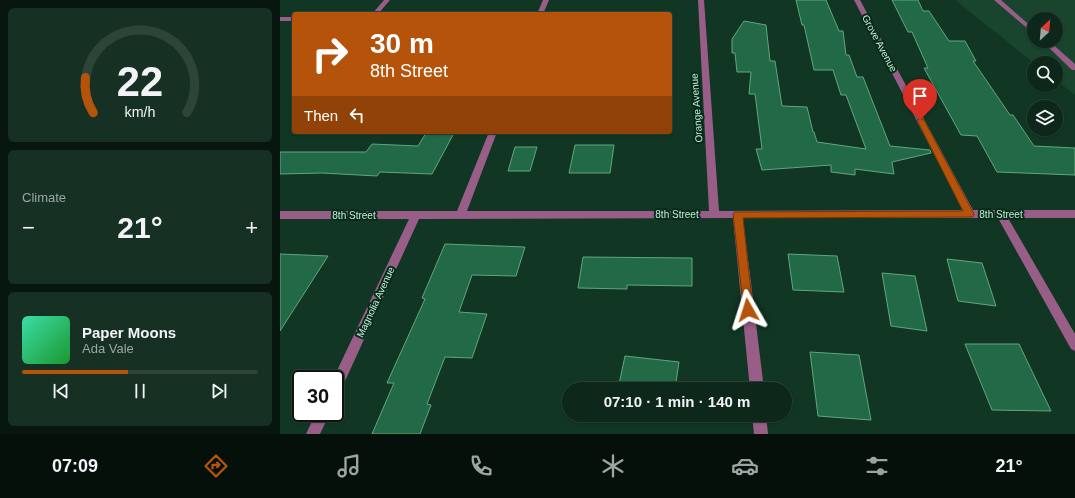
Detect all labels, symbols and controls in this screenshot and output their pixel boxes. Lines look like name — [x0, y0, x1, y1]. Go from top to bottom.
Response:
north arrow — [1027, 12, 1063, 48]
map controls — [1027, 12, 1063, 136]
street label: Grove Avenue — [860, 13, 899, 74]
icon: right — [304, 28, 356, 80]
text: 30 m — [370, 28, 434, 59]
button: search — [1027, 56, 1063, 92]
text: 22 — [117, 58, 163, 105]
text: 8th Street — [370, 61, 448, 81]
street label: Orange Avenue — [689, 73, 704, 143]
pin — [903, 79, 937, 120]
icon: arrive — [909, 85, 931, 107]
button: layers — [1027, 100, 1063, 136]
text: km/h — [125, 104, 156, 120]
icon: left — [346, 104, 368, 126]
text: Then — [304, 107, 338, 124]
text: Climate — [22, 190, 66, 205]
street label: 8th Street — [655, 209, 699, 220]
street label: 8th Street — [979, 209, 1023, 220]
street label: 8th Street — [332, 210, 376, 221]
text: 21° — [117, 211, 163, 244]
text: − — [22, 215, 35, 240]
text: + — [245, 215, 258, 240]
street label: Magnolia Avenue — [354, 265, 397, 339]
position arrow — [727, 289, 769, 331]
text: Paper Moons — [82, 324, 176, 341]
text: Ada Vale — [82, 341, 134, 356]
speed limit sign: 30 — [292, 370, 344, 422]
icon: previous — [50, 380, 72, 402]
icon: pause — [129, 380, 151, 402]
icon: next — [208, 380, 230, 402]
text: 07:10 · 1 min · 140 m — [604, 393, 750, 410]
icon: directions — [202, 452, 230, 480]
icon: music — [335, 452, 363, 480]
icon: phone — [467, 452, 495, 480]
icon: climate — [599, 452, 627, 480]
icon: car — [731, 452, 759, 480]
icon: filters — [863, 452, 891, 480]
text: 07:09 — [52, 456, 98, 476]
text: 21° — [996, 456, 1023, 476]

